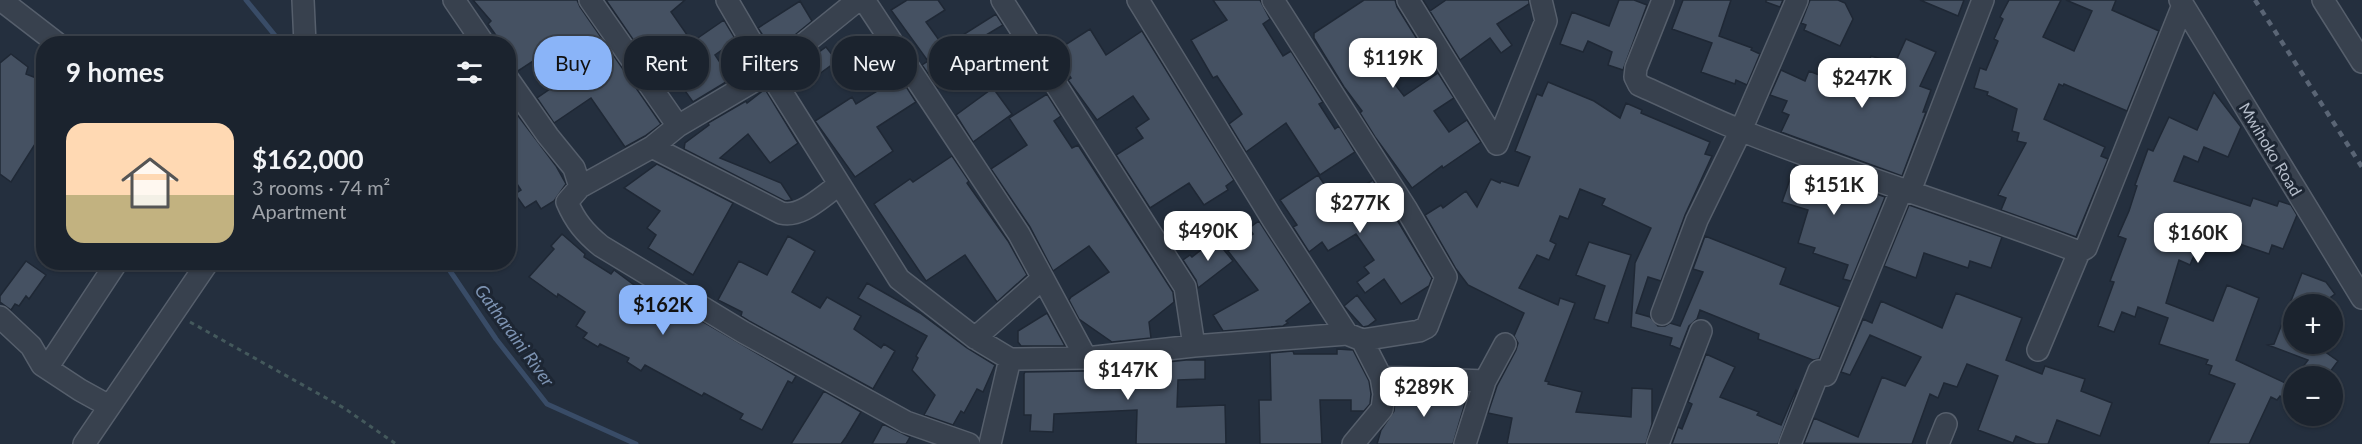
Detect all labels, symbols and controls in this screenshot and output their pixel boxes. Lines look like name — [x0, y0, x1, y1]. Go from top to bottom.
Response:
chip: Buy — [534, 36, 612, 90]
chip: Rent — [624, 36, 709, 90]
chip: Filters — [721, 36, 820, 90]
chip: New — [832, 36, 917, 90]
chip: Apartment — [929, 36, 1070, 90]
pin: $119K — [1351, 38, 1435, 89]
text: $119K — [1363, 45, 1423, 69]
text: 9 homes — [66, 56, 164, 88]
icon: filters — [453, 56, 486, 89]
pin: $247K — [1820, 58, 1904, 109]
text: $247K — [1832, 65, 1892, 89]
street label: Mwihoko Road — [2236, 99, 2306, 199]
text: $162,000 — [252, 143, 364, 175]
icon: home — [114, 147, 186, 219]
pin: $151K — [1792, 165, 1876, 216]
text: $151K — [1804, 172, 1864, 196]
text: 3 rooms · 74 m² — [252, 175, 390, 199]
pin: $277K — [1318, 183, 1402, 234]
text: $277K — [1330, 190, 1390, 214]
text: Apartment — [252, 199, 346, 223]
pin: $490K — [1166, 211, 1250, 262]
pin: $160K — [2156, 213, 2240, 264]
text: $490K — [1178, 218, 1238, 242]
text: $160K — [2168, 220, 2228, 244]
water label: Gatharaini River — [471, 280, 560, 391]
pin: $162K — [621, 285, 705, 336]
text: $162K — [633, 292, 693, 316]
map controls — [2283, 294, 2343, 426]
button: + — [2283, 294, 2343, 354]
pin: $147K — [1086, 350, 1170, 401]
text: $147K — [1098, 357, 1158, 381]
button: − — [2283, 366, 2343, 426]
pin: $289K — [1382, 367, 1466, 418]
text: $289K — [1394, 374, 1454, 398]

